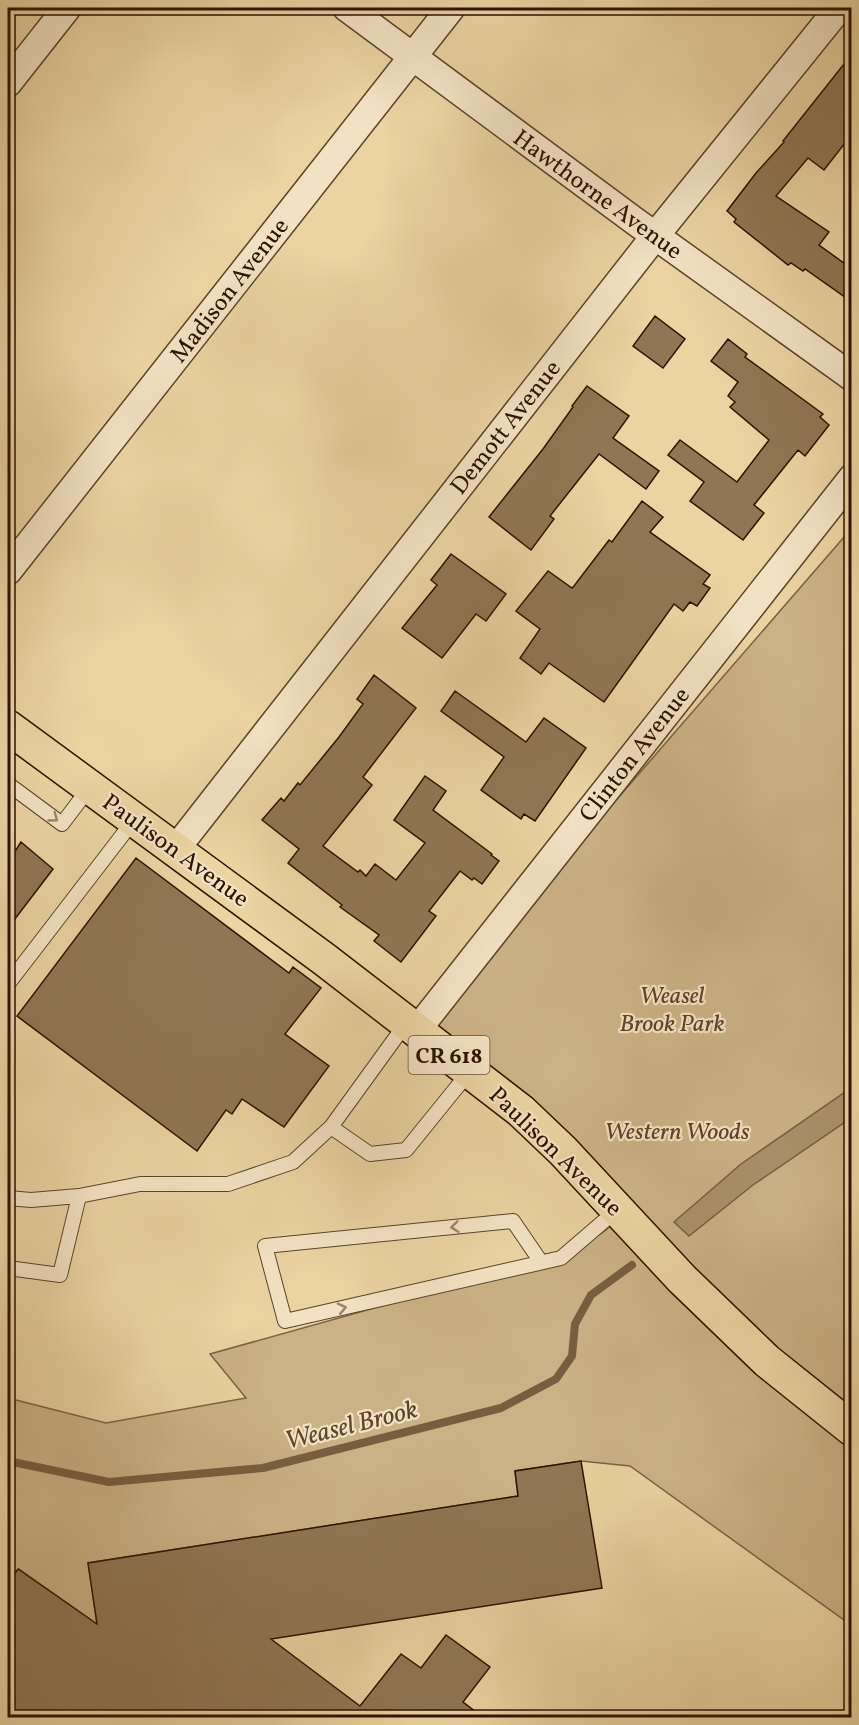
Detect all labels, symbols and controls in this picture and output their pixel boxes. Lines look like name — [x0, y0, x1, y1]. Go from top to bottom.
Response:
street label: Hawthorne Avenue — [505, 122, 689, 269]
street label: Madison Avenue — [163, 212, 298, 371]
street label: Demott Avenue — [443, 354, 570, 503]
street label: Clinton Avenue — [572, 681, 699, 830]
street label: Paulison Avenue — [94, 787, 255, 917]
one-way arrow — [47, 811, 58, 822]
park label: Weasel Brook Park — [619, 980, 725, 1042]
road number: CR 618 — [408, 1036, 490, 1074]
street label: Paulison Avenue — [480, 1080, 629, 1225]
park label: Western Woods — [604, 1116, 750, 1150]
one-way arrow — [450, 1220, 459, 1233]
one-way arrow — [337, 1302, 347, 1315]
water label: Weasel Brook — [281, 1392, 422, 1460]

